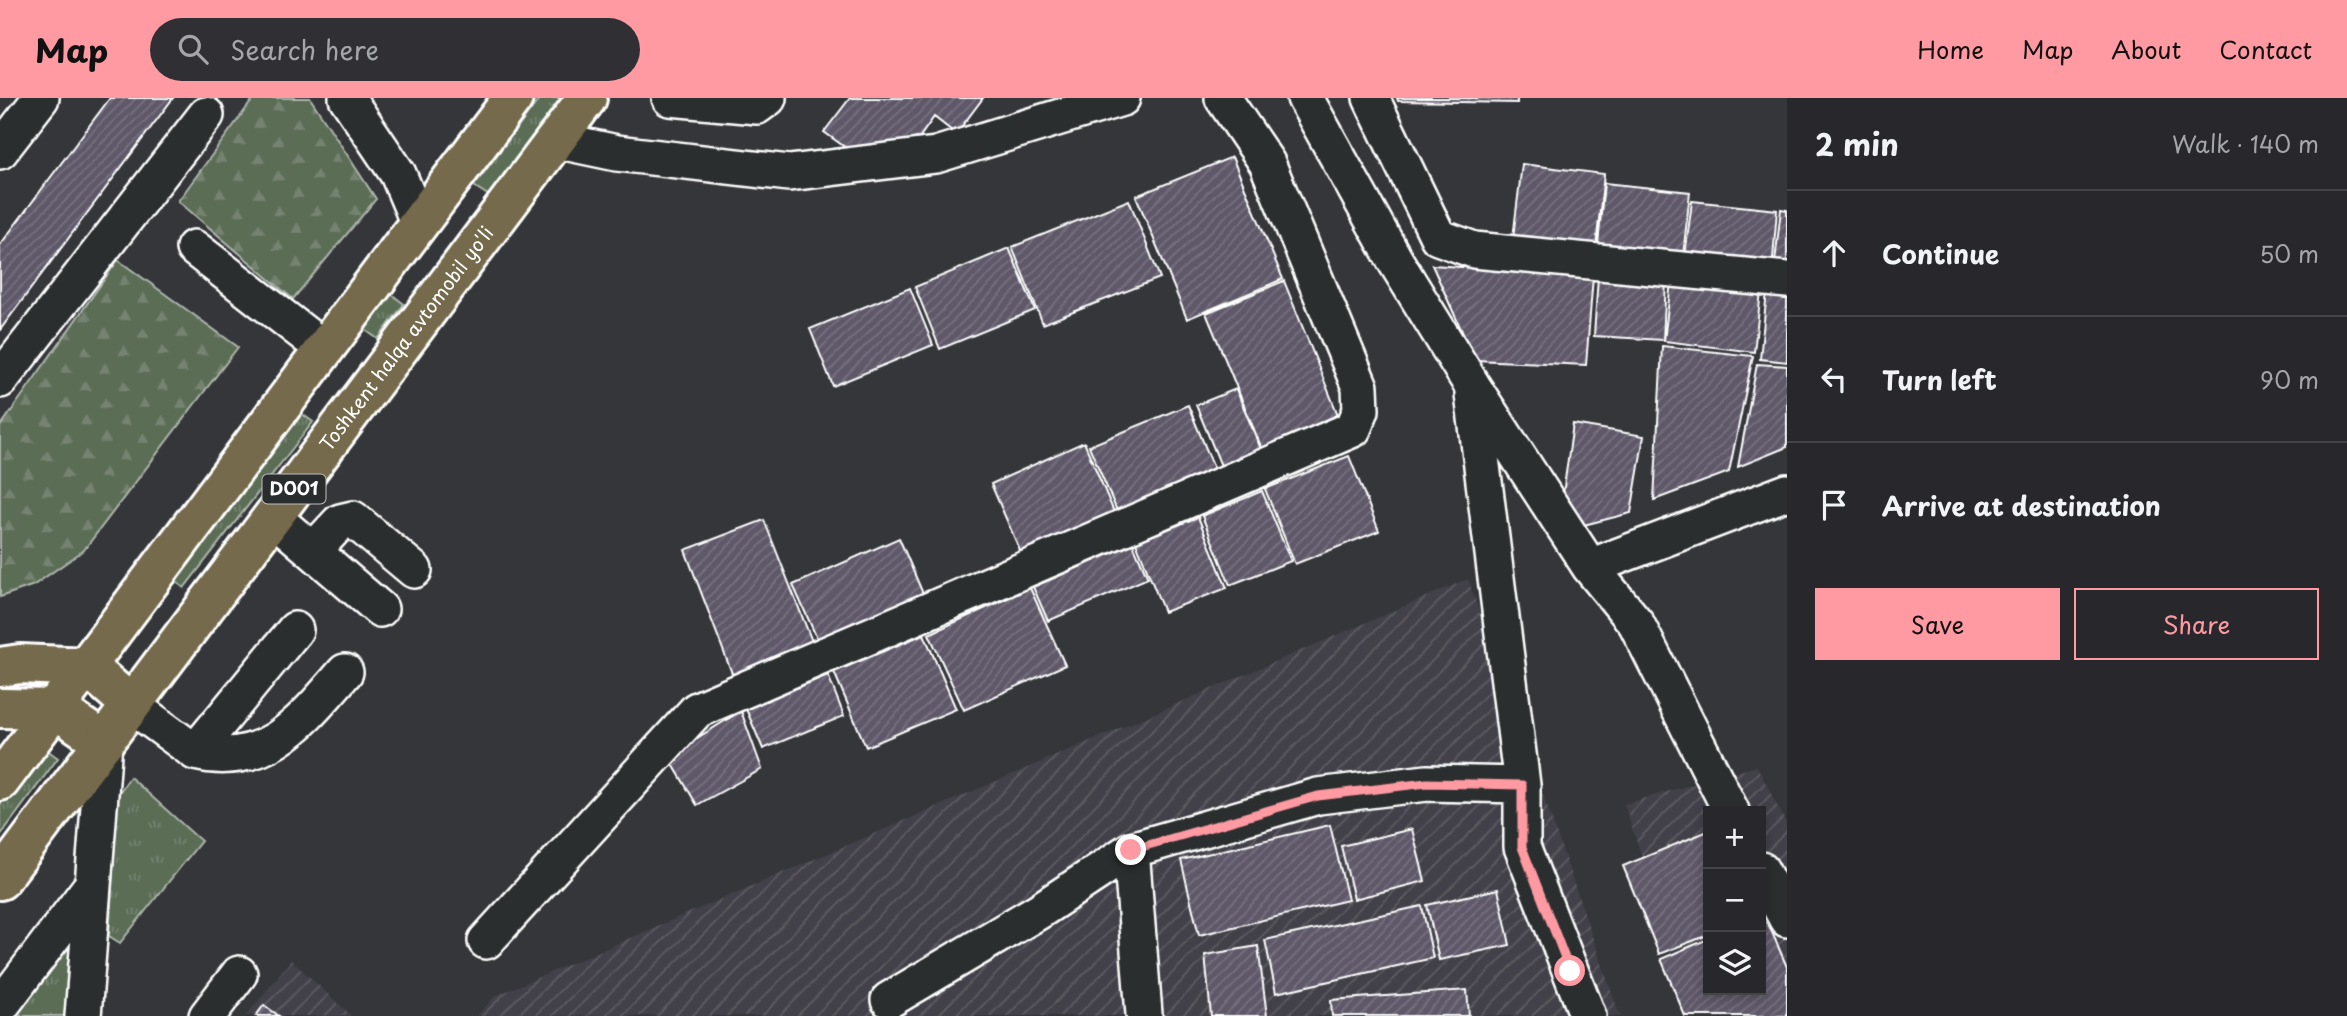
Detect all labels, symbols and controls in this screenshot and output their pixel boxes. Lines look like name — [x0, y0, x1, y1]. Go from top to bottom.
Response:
search box — [150, 18, 640, 81]
text: Map — [35, 24, 108, 74]
icon: search — [174, 30, 212, 68]
text: Search here — [230, 30, 379, 69]
text: Home — [1917, 31, 1984, 67]
text: Map — [2022, 31, 2073, 67]
text: About — [2111, 31, 2181, 67]
text: Contact — [2219, 31, 2312, 67]
text: 2 min — [1815, 121, 1899, 166]
text: Walk · 140 m — [2172, 126, 2319, 161]
street label: Toshkent halqa avtomobil yo'li — [312, 220, 499, 456]
icon: ahead — [1815, 234, 1853, 272]
text: Continue — [1882, 234, 1999, 273]
text: 50 m — [2259, 236, 2319, 271]
icon: left — [1815, 360, 1853, 398]
text: Turn left — [1882, 360, 1997, 399]
text: 90 m — [2260, 362, 2319, 397]
road number: D001 — [262, 474, 326, 503]
icon: arrive — [1815, 486, 1853, 524]
text: Arrive at destination — [1882, 486, 2161, 525]
button: Save — [1815, 588, 2060, 660]
button: Share — [2074, 588, 2319, 660]
map controls — [1703, 806, 1766, 995]
button: + — [1703, 806, 1766, 869]
route end — [1115, 834, 1146, 865]
button: − — [1703, 869, 1766, 932]
button: layers — [1703, 932, 1766, 995]
route start — [1554, 955, 1585, 986]

